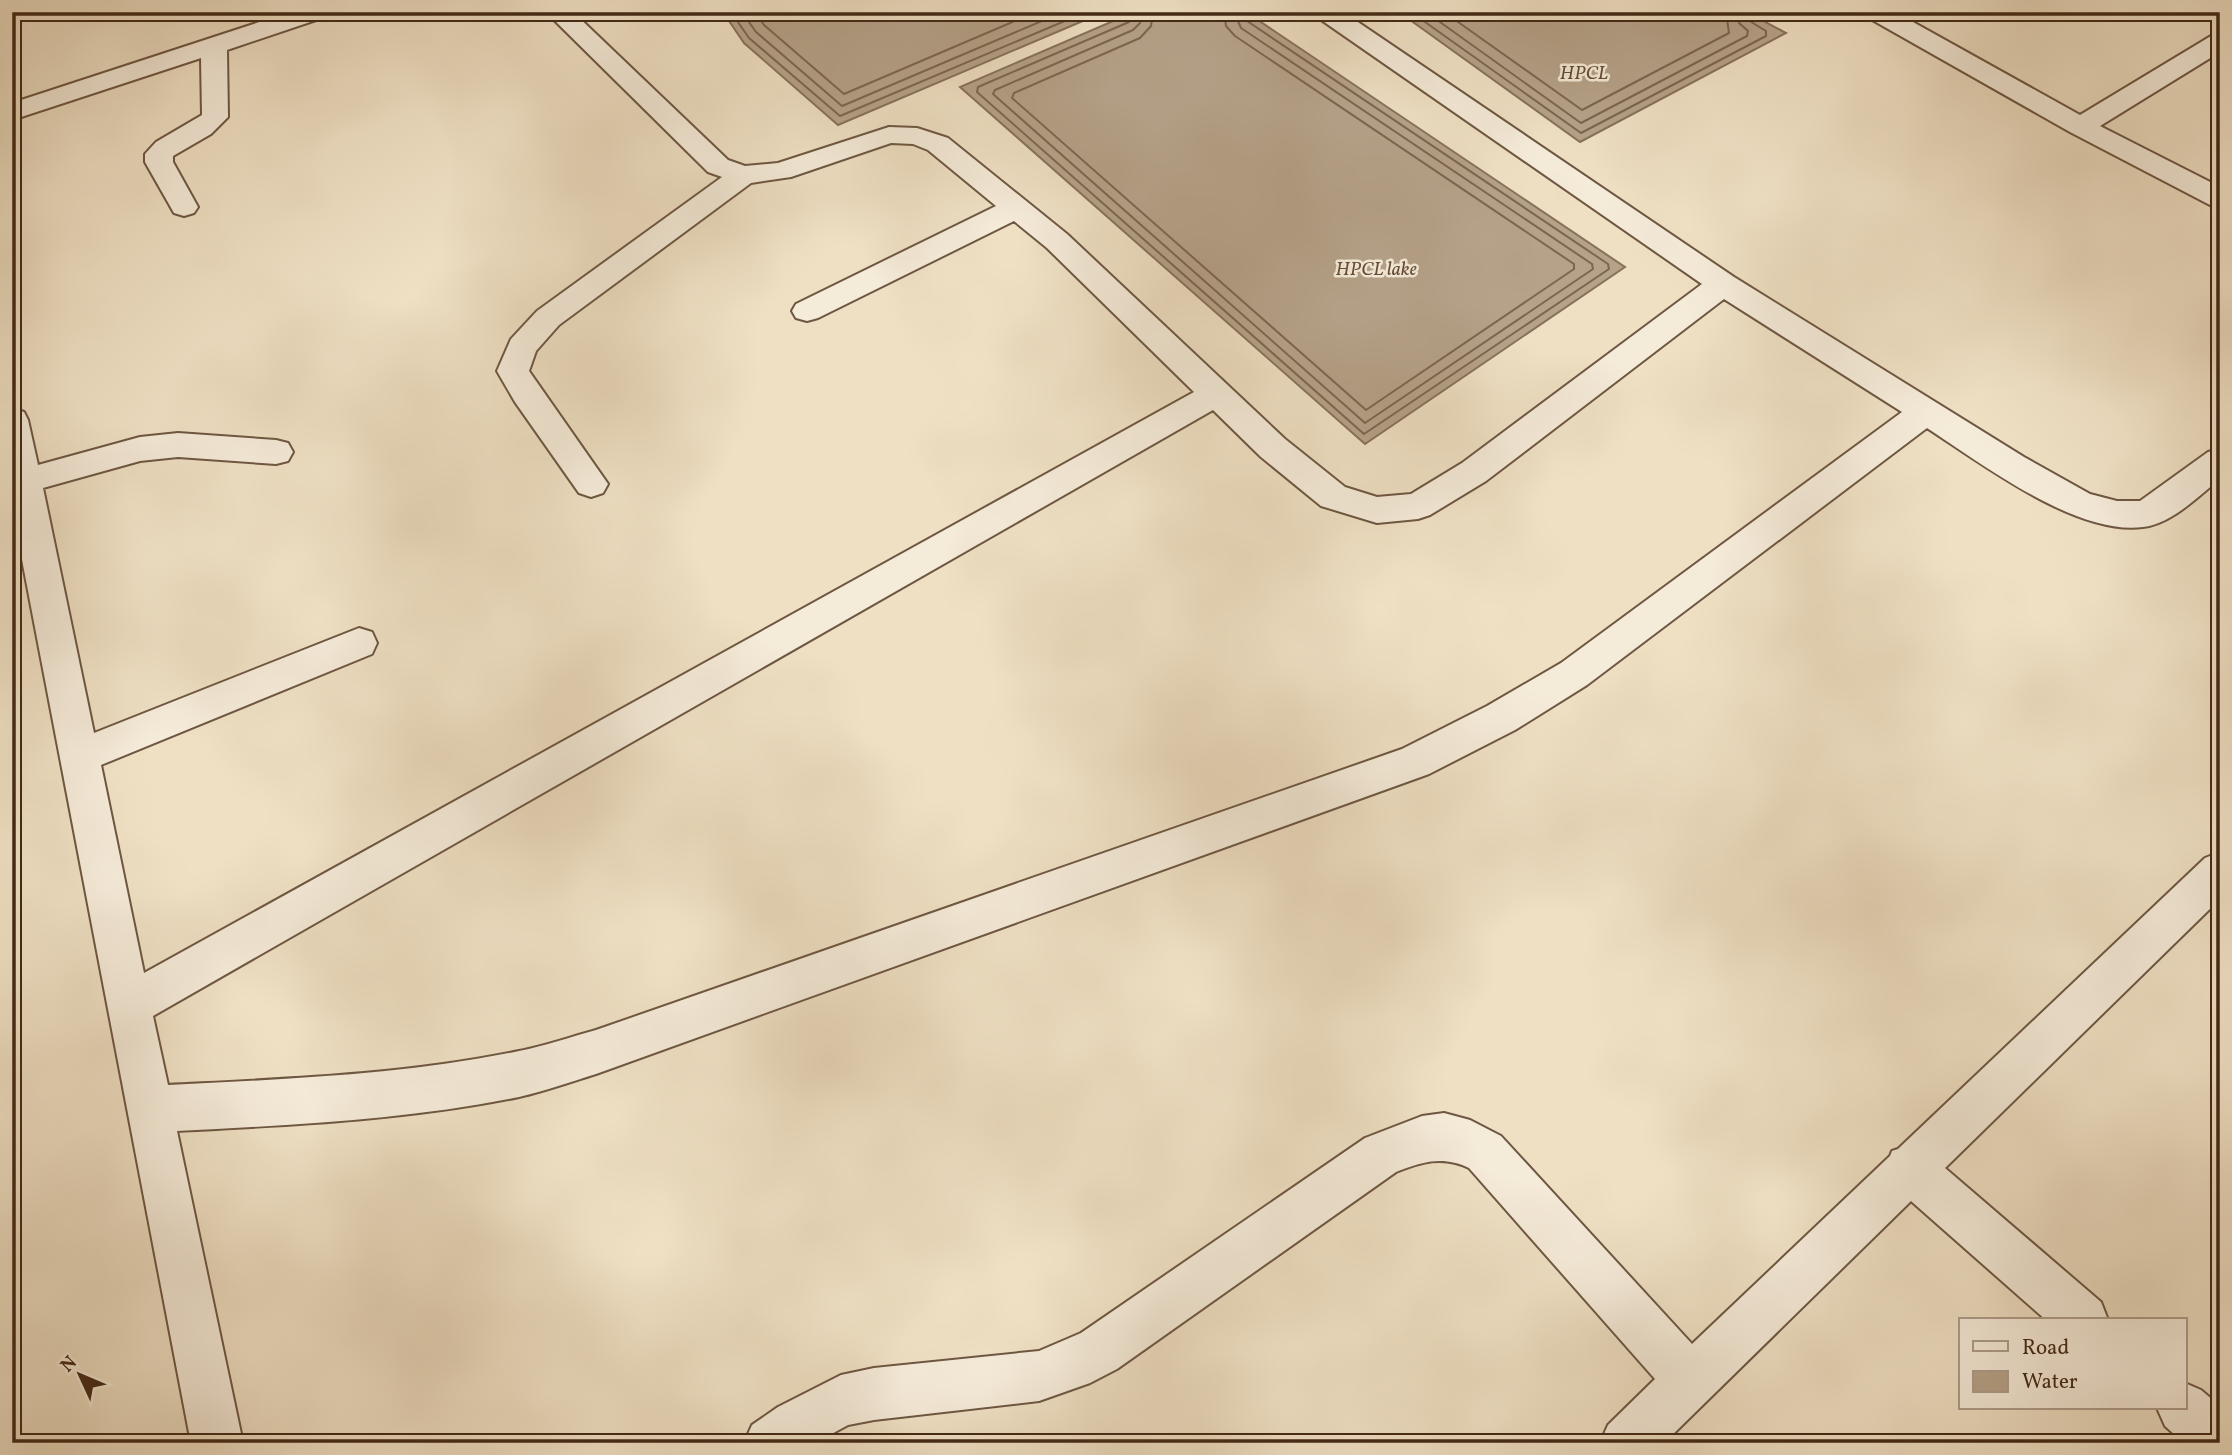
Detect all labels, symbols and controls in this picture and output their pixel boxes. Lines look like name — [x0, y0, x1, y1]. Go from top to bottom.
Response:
water label: HPCL — [1560, 61, 1608, 87]
water label: HPCL lake — [1335, 257, 1417, 283]
legend — [1959, 1318, 2186, 1410]
text: Road — [2022, 1334, 2069, 1363]
north arrow — [46, 1340, 116, 1410]
text: N — [55, 1350, 83, 1379]
text: Water — [2022, 1368, 2078, 1397]

